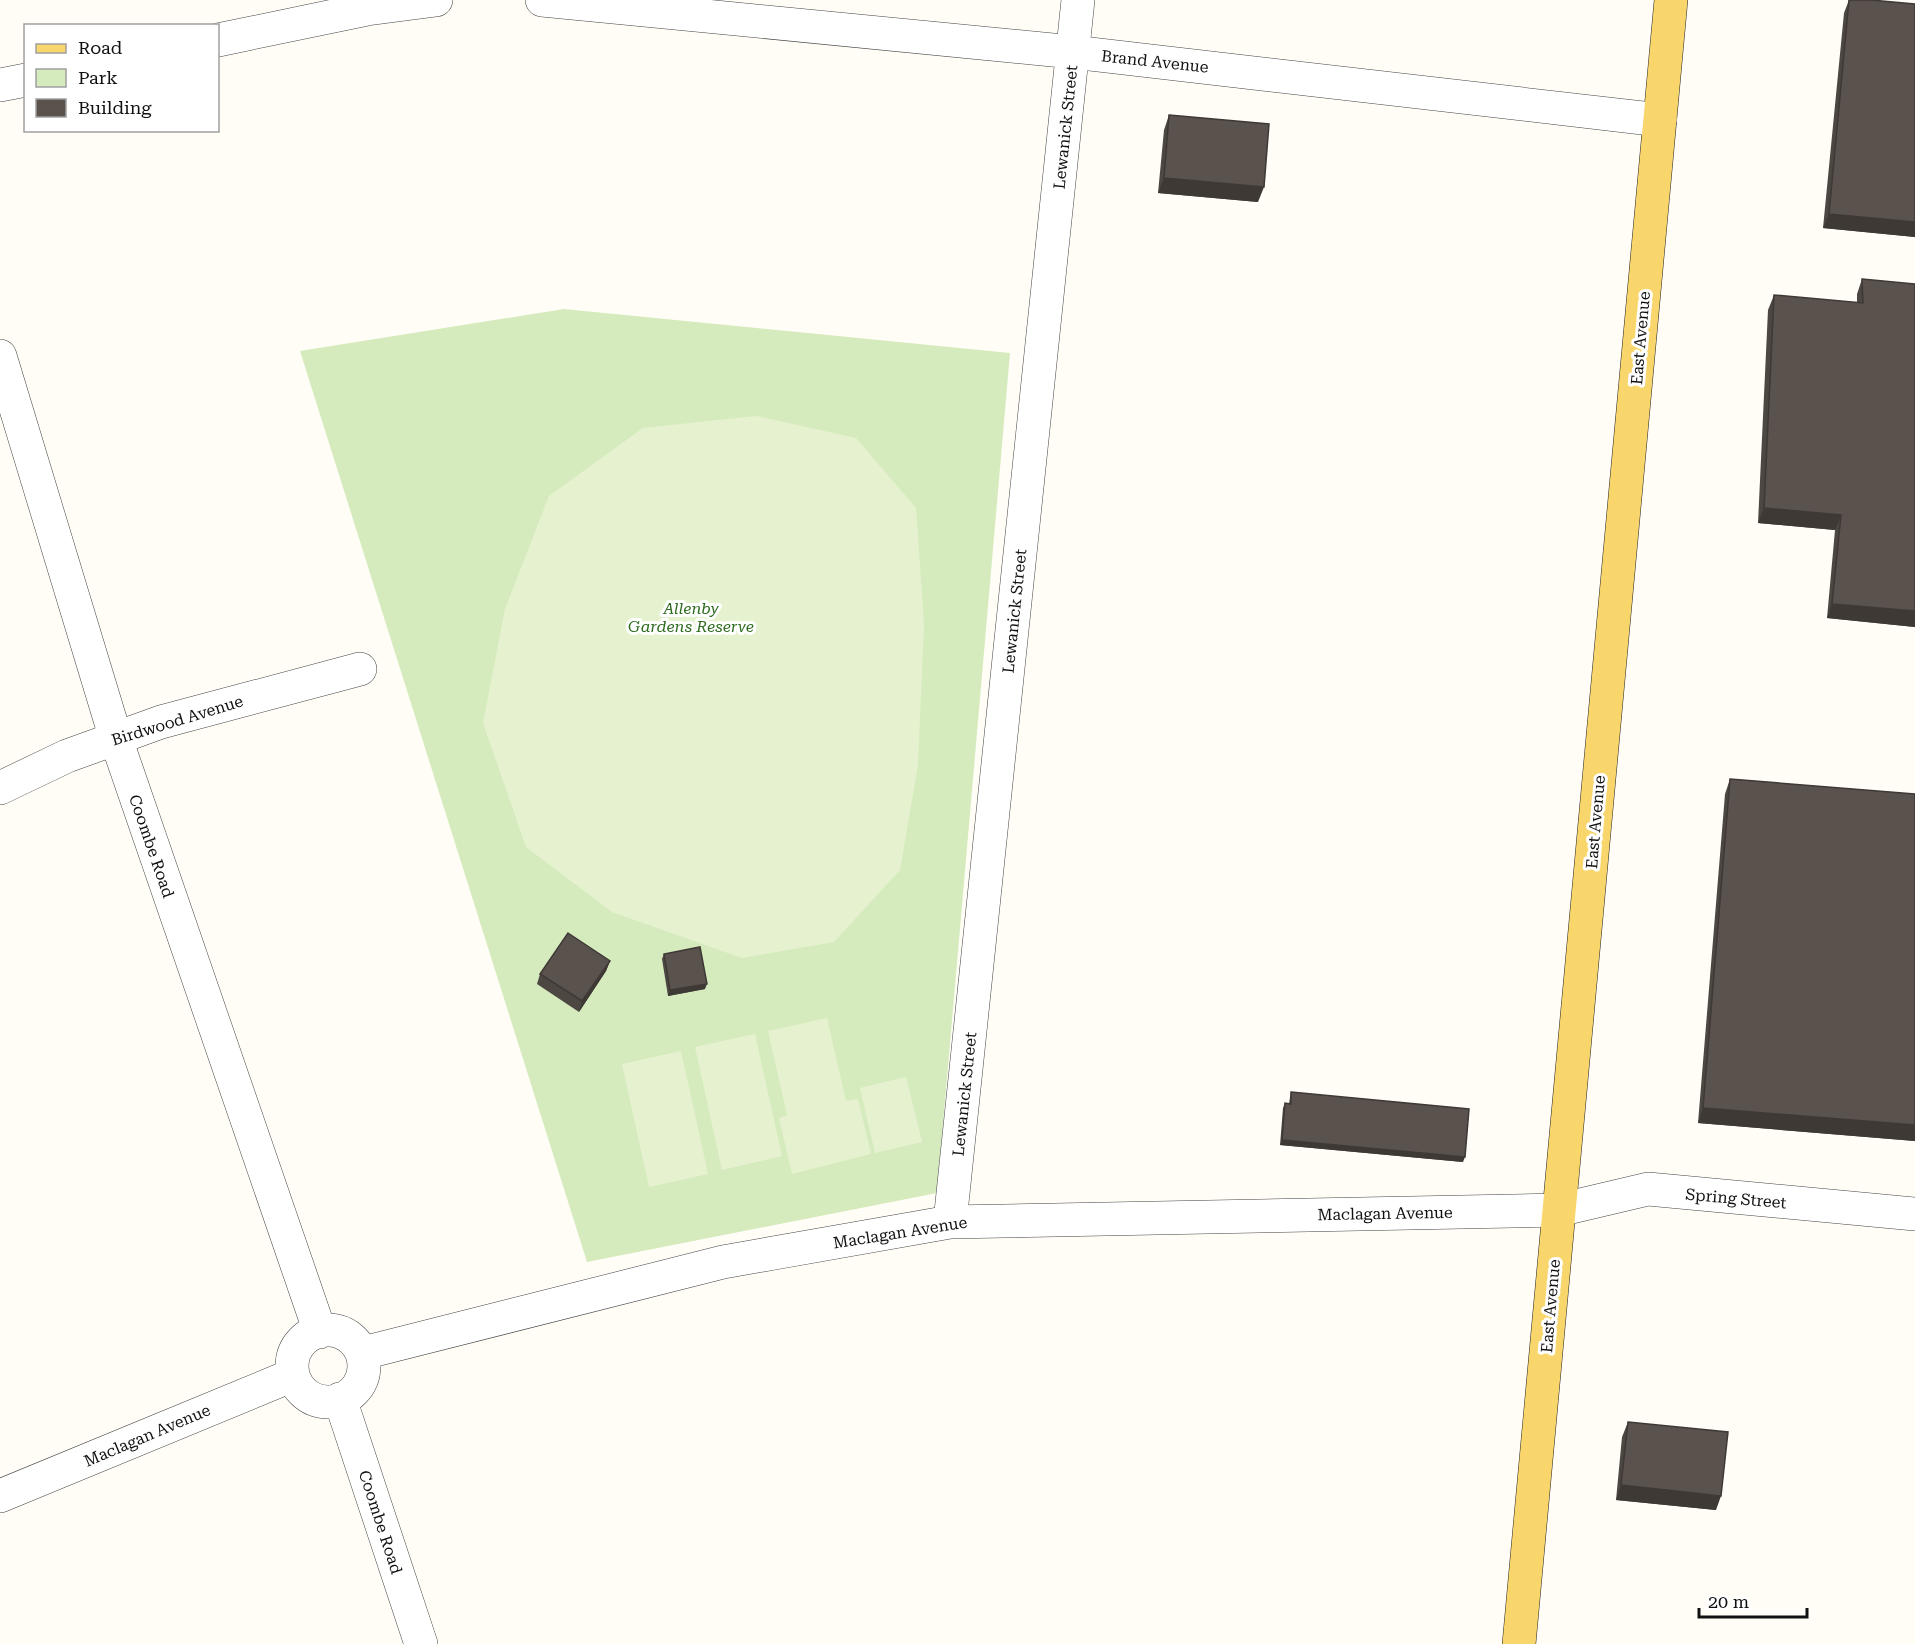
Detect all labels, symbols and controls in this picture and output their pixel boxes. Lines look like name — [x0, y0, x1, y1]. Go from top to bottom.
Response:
legend — [24, 24, 219, 132]
text: Road — [78, 37, 123, 58]
street label: Brand Avenue — [1100, 46, 1210, 77]
street label: Lewanick Street — [1050, 64, 1081, 190]
text: Park — [78, 67, 118, 88]
text: Building — [78, 97, 152, 118]
street label: East Avenue — [1627, 290, 1654, 386]
street label: Lewanick Street — [999, 548, 1030, 674]
park label: Allenby Gardens Reserve — [628, 599, 754, 636]
street label: Birdwood Avenue — [109, 691, 245, 750]
street label: East Avenue — [1582, 774, 1609, 870]
street label: Coombe Road — [125, 792, 178, 900]
street label: Lewanick Street — [949, 1031, 980, 1157]
street label: Spring Street — [1685, 1185, 1787, 1212]
street label: Maclagan Avenue — [1317, 1203, 1453, 1224]
street label: Maclagan Avenue — [832, 1212, 969, 1252]
street label: East Avenue — [1537, 1258, 1564, 1354]
street label: Maclagan Avenue — [81, 1400, 213, 1471]
street label: Coombe Road — [355, 1468, 406, 1576]
scale bar — [1699, 1581, 1807, 1619]
text: 20 m — [1708, 1591, 1749, 1612]

